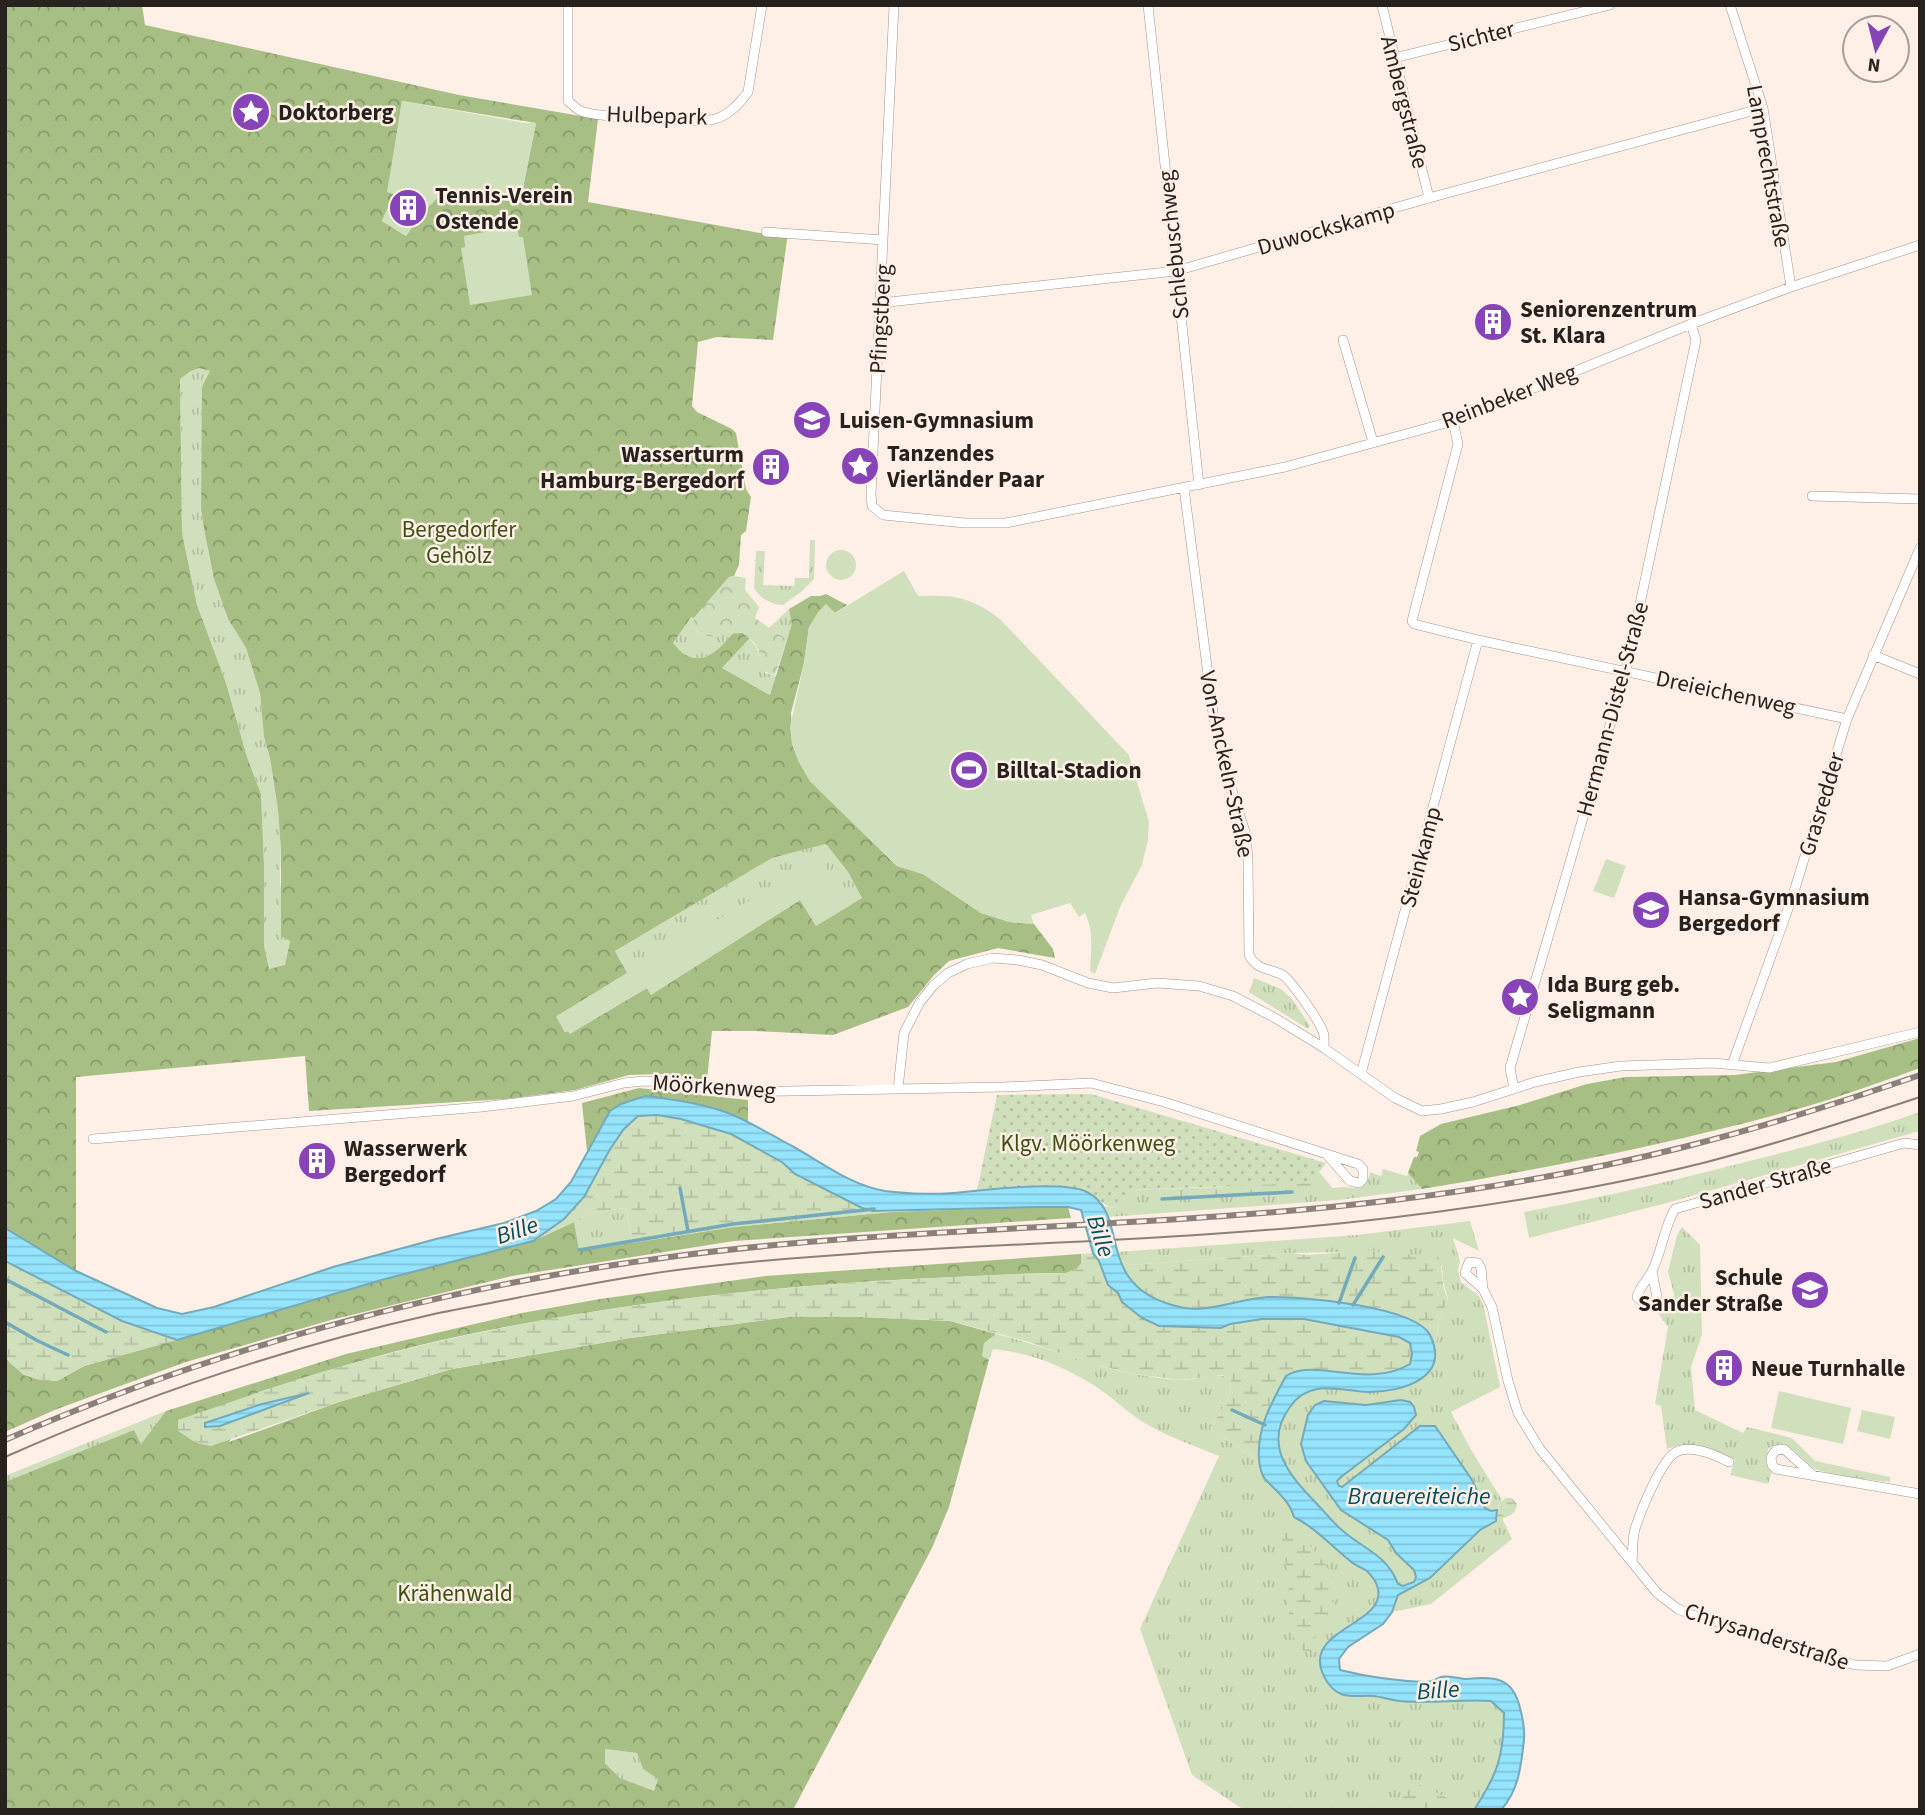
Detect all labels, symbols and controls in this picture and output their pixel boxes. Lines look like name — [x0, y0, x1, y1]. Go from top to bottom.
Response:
street label: Sichter — [1444, 12, 1519, 61]
north arrow — [1841, 14, 1911, 84]
street label: Ambergstraße — [1372, 32, 1437, 172]
text: N — [1866, 50, 1882, 79]
street label: Lamprechtstraße — [1738, 82, 1799, 250]
place icon: Doktorberg — [230, 91, 272, 133]
place label: Doktorberg — [278, 96, 394, 129]
street label: Hulbepark — [606, 97, 709, 134]
street label: Schlebuschweg — [1149, 168, 1198, 321]
place label: Tennis-Verein Ostende — [435, 179, 573, 238]
building icon: Tennis-Verein Ostende — [387, 187, 429, 229]
street label: Duwockskamp — [1253, 193, 1399, 264]
street label: Pfingstberg — [861, 263, 900, 375]
place label: Seniorenzentrum St. Klara — [1520, 293, 1697, 352]
building icon: Seniorenzentrum St. Klara — [1472, 301, 1514, 343]
street label: Reinbeker Weg — [1437, 355, 1582, 437]
school or university icon: Luisen-Gymnasium — [791, 399, 833, 441]
place label: Luisen-Gymnasium — [839, 404, 1034, 437]
place label: Tanzendes Vierländer Paar — [886, 437, 1045, 496]
place label: Wasserturm Hamburg-Bergedorf — [540, 438, 745, 497]
place icon: Tanzendes Vierländer Paar — [839, 445, 881, 487]
building icon: Wasserturm Hamburg-Bergedorf — [750, 446, 792, 488]
park label: Bergedorfer Gehölz — [402, 513, 517, 572]
street label: Hermann-Distel-Straße — [1568, 598, 1657, 820]
street label: Dreieichenweg — [1653, 662, 1799, 723]
street label: Von-Anckeln-Straße — [1191, 668, 1262, 860]
street label: Grasredder — [1790, 747, 1853, 860]
sports icon: Billtal-Stadion — [948, 749, 990, 791]
place label: Billtal-Stadion — [996, 754, 1142, 787]
street label: Steinkamp — [1391, 803, 1450, 911]
place label: Hansa-Gymnasium Bergedorf — [1678, 881, 1870, 940]
school or university icon: Hansa-Gymnasium Bergedorf — [1630, 889, 1672, 931]
place label: Ida Burg geb. Seligmann — [1547, 968, 1680, 1027]
place icon: Ida Burg geb. Seligmann — [1499, 976, 1541, 1018]
street label: Möörkenweg — [651, 1066, 777, 1107]
park label: Klgv. Möörkenweg — [1001, 1127, 1176, 1160]
place label: Wasserwerk Bergedorf — [344, 1132, 468, 1191]
building icon: Wasserwerk Bergedorf — [296, 1140, 338, 1182]
street label: Sander Straße — [1695, 1149, 1835, 1218]
water label: Bille — [491, 1207, 543, 1254]
water label: Bille — [1077, 1210, 1124, 1262]
place label: Schule Sander Straße — [1638, 1261, 1783, 1320]
school or university icon: Schule Sander Straße — [1789, 1269, 1831, 1311]
building icon: Neue Turnhalle — [1703, 1347, 1745, 1389]
place label: Neue Turnhalle — [1751, 1352, 1905, 1385]
water label: Brauereiteiche — [1348, 1479, 1490, 1514]
park label: Krähenwald — [397, 1577, 513, 1610]
street label: Chrysanderstraße — [1680, 1594, 1853, 1679]
water label: Bille — [1415, 1672, 1461, 1709]

